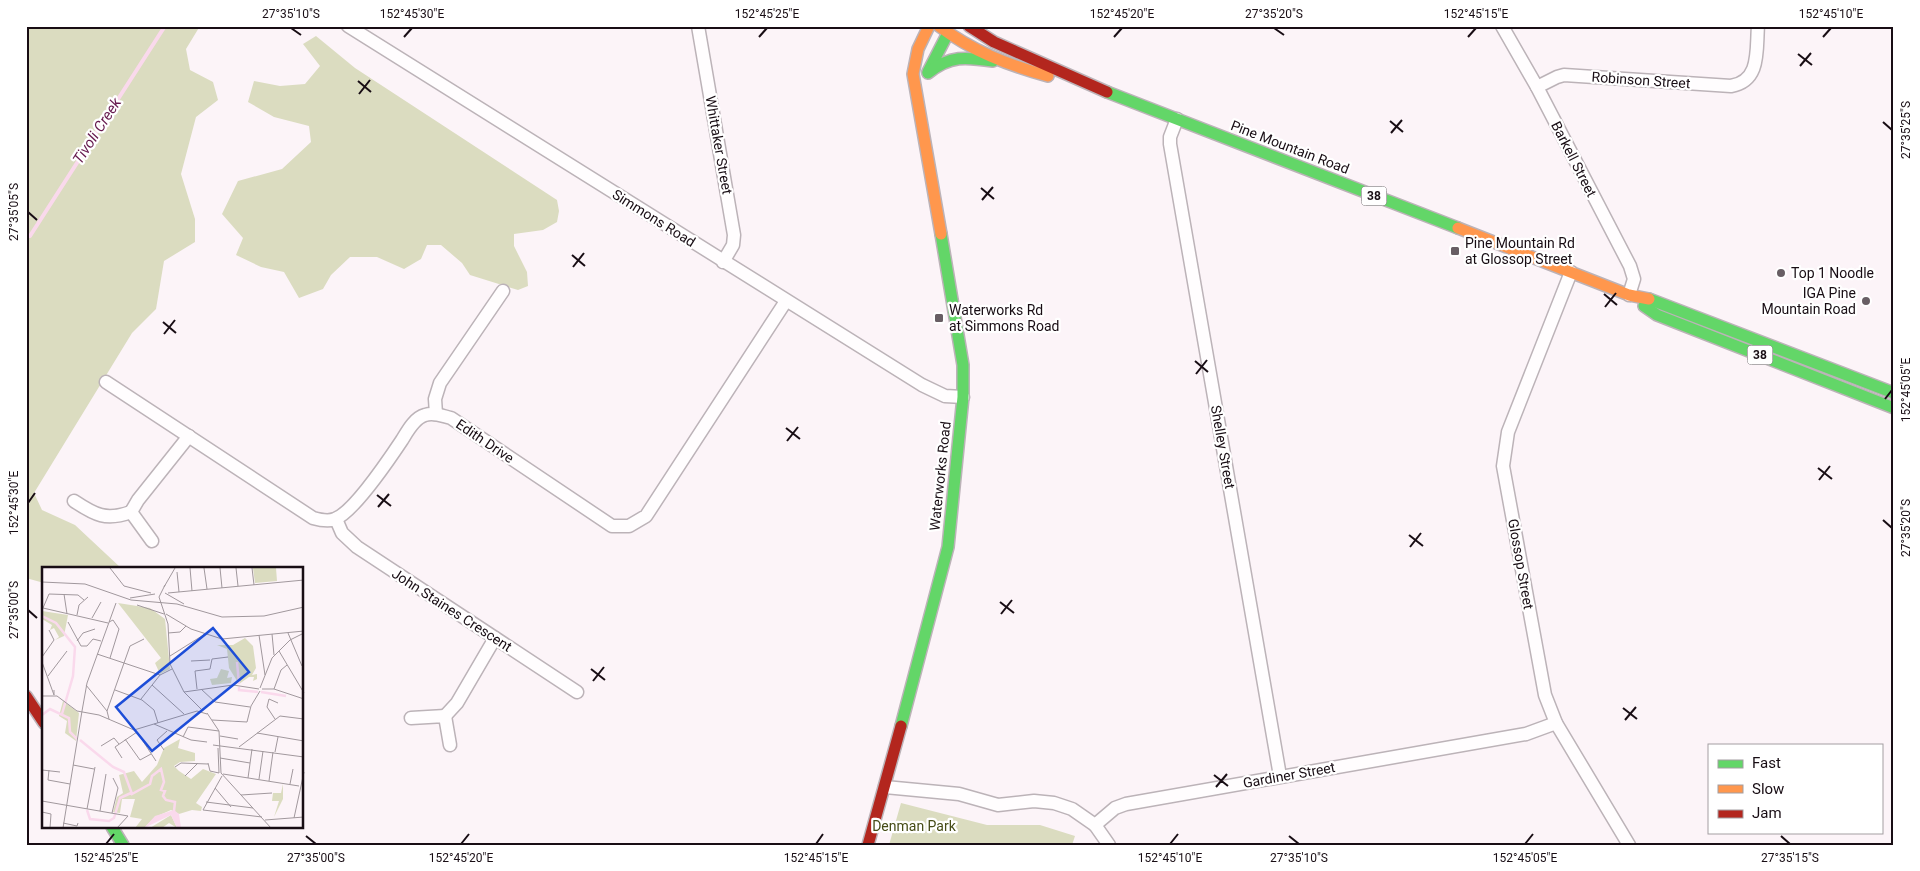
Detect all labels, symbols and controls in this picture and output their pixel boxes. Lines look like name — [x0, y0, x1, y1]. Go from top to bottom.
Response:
text: 27°35'10"S — [262, 7, 320, 21]
text: 152°45'30"E — [380, 7, 444, 21]
text: 152°45'25"E — [735, 7, 799, 21]
text: 152°45'20"E — [1090, 7, 1154, 21]
text: 27°35'20"S — [1245, 7, 1303, 21]
text: 152°45'15"E — [1444, 7, 1508, 21]
text: 152°45'10"E — [1799, 7, 1863, 21]
street label: Robinson Street — [1591, 69, 1691, 91]
water label: Tivoli Creek — [69, 94, 125, 167]
street label: Whittaker Street — [702, 94, 736, 196]
text: 27°35'25"S — [1899, 101, 1913, 159]
street label: Pine Mountain Road — [1229, 117, 1351, 177]
street label: Barkell Street — [1548, 119, 1600, 200]
text: 27°35'05"S — [7, 183, 21, 241]
street label: Simmons Road — [610, 186, 698, 250]
road number: 38 — [1362, 187, 1386, 206]
place label: Pine Mountain Rd at Glossop Street — [1465, 235, 1575, 267]
marker: Pine Mountain Rd at Glossop Street — [1449, 245, 1461, 257]
place label: Top 1 Noodle — [1791, 265, 1874, 281]
marker: Top 1 Noodle — [1775, 267, 1787, 279]
place label: IGA Pine Mountain Road — [1761, 285, 1856, 317]
marker: IGA Pine Mountain Road — [1860, 295, 1872, 307]
place label: Waterworks Rd at Simmons Road — [949, 302, 1059, 334]
marker: Waterworks Rd at Simmons Road — [933, 312, 945, 324]
road number: 38 — [1748, 346, 1772, 364]
text: 152°45'05"E — [1899, 358, 1913, 422]
street label: Shelley Street — [1208, 404, 1238, 490]
street label: Edith Drive — [453, 416, 517, 466]
street label: Waterworks Road — [926, 421, 954, 531]
text: 152°45'30"E — [7, 471, 21, 535]
text: 27°35'20"S — [1899, 499, 1913, 557]
street label: Glossop Street — [1505, 517, 1537, 611]
street label: John Staines Crescent — [389, 565, 515, 655]
inset map — [42, 567, 304, 828]
text: 27°35'00"S — [7, 581, 21, 639]
legend — [1708, 744, 1882, 834]
text: Fast — [1752, 754, 1781, 772]
street label: Gardiner Street — [1242, 759, 1337, 791]
text: Slow — [1752, 780, 1784, 798]
text: Jam — [1752, 804, 1782, 822]
park label: Denman Park — [872, 818, 957, 834]
text: 152°45'25"E — [74, 851, 138, 865]
text: 27°35'00"S — [287, 851, 345, 865]
text: 152°45'20"E — [429, 851, 493, 865]
text: 152°45'15"E — [784, 851, 848, 865]
text: 152°45'10"E — [1138, 851, 1202, 865]
text: 27°35'10"S — [1270, 851, 1328, 865]
text: 152°45'05"E — [1493, 851, 1557, 865]
text: 27°35'15"S — [1761, 851, 1819, 865]

